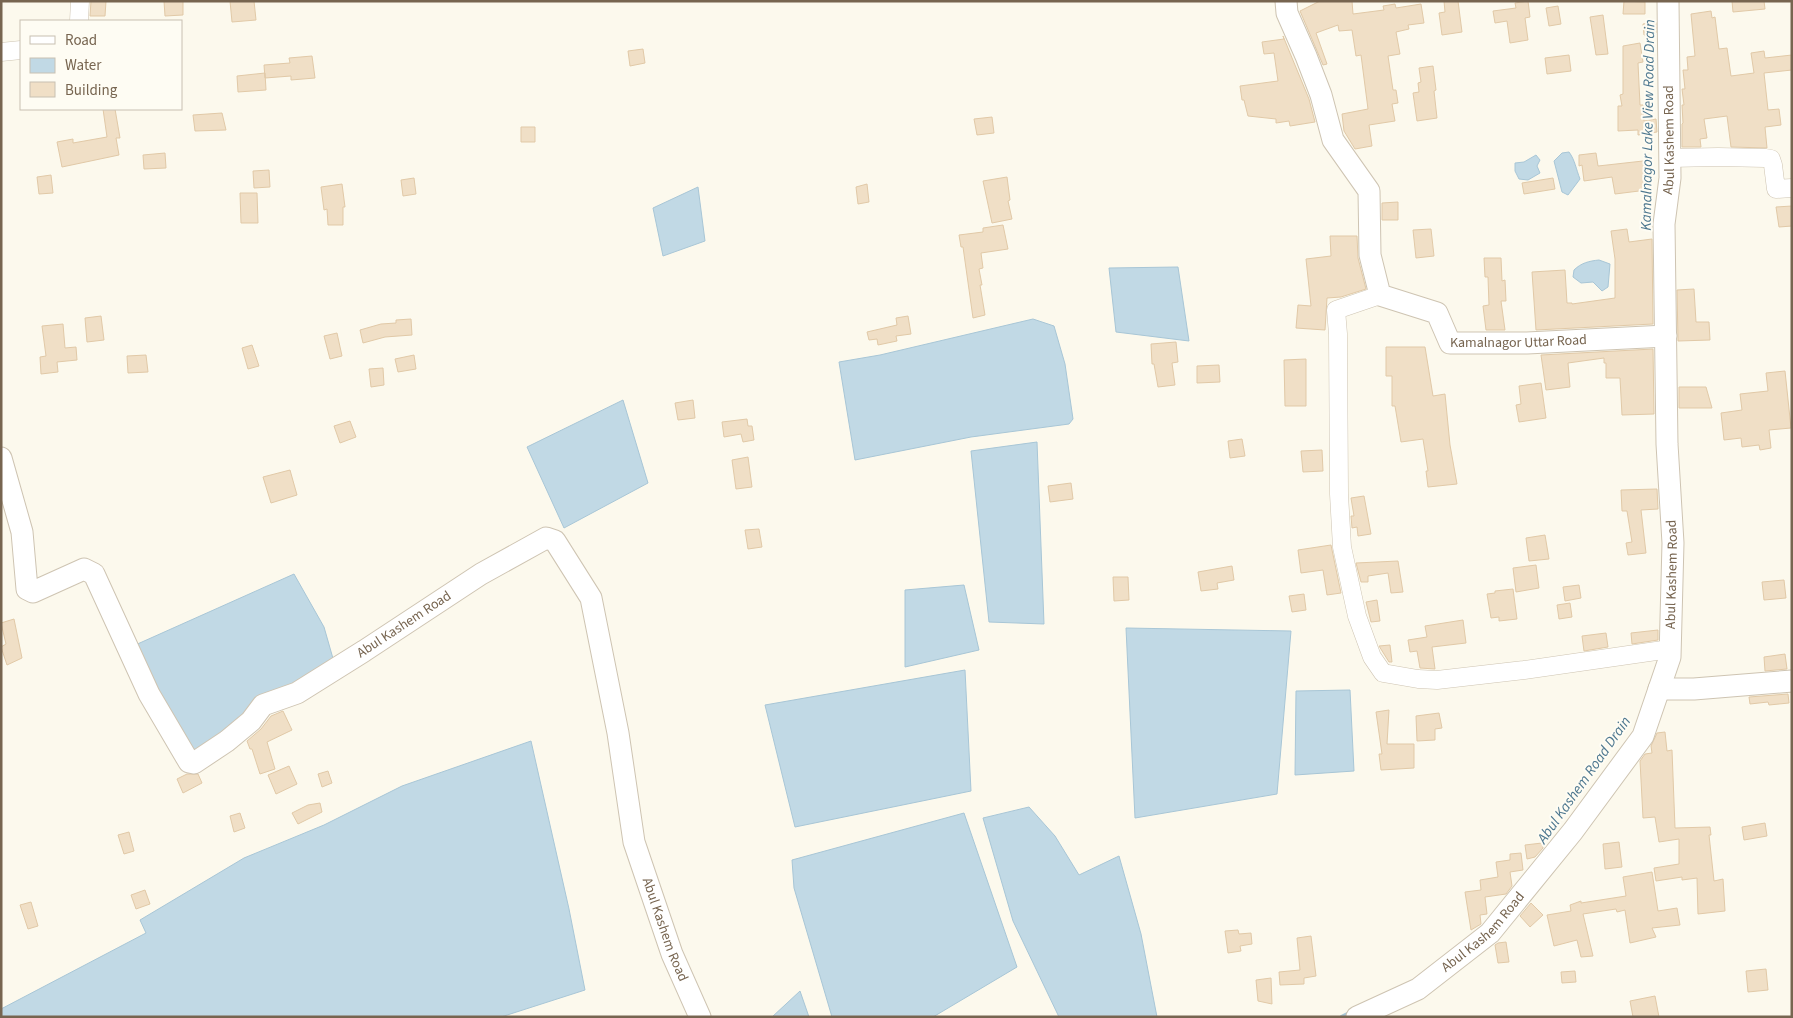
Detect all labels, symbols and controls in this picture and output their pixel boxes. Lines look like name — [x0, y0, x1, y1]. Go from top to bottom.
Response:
water label: Kamalnagor Lake View Road Drain — [1636, 19, 1660, 231]
legend — [20, 20, 182, 110]
text: Road — [65, 30, 97, 51]
text: Water — [65, 55, 102, 76]
text: Building — [65, 80, 118, 101]
street label: Abul Kashem Road — [1658, 85, 1680, 196]
street label: Kamalnagor Uttar Road — [1450, 330, 1587, 353]
street label: Abul Kashem Road — [1661, 519, 1683, 629]
street label: Abul Kashem Road — [353, 586, 455, 663]
water label: Abul Kashem Road Drain — [1532, 712, 1636, 849]
street label: Abul Kashem Road — [637, 875, 693, 985]
street label: Abul Kashem Road — [1437, 888, 1530, 977]

